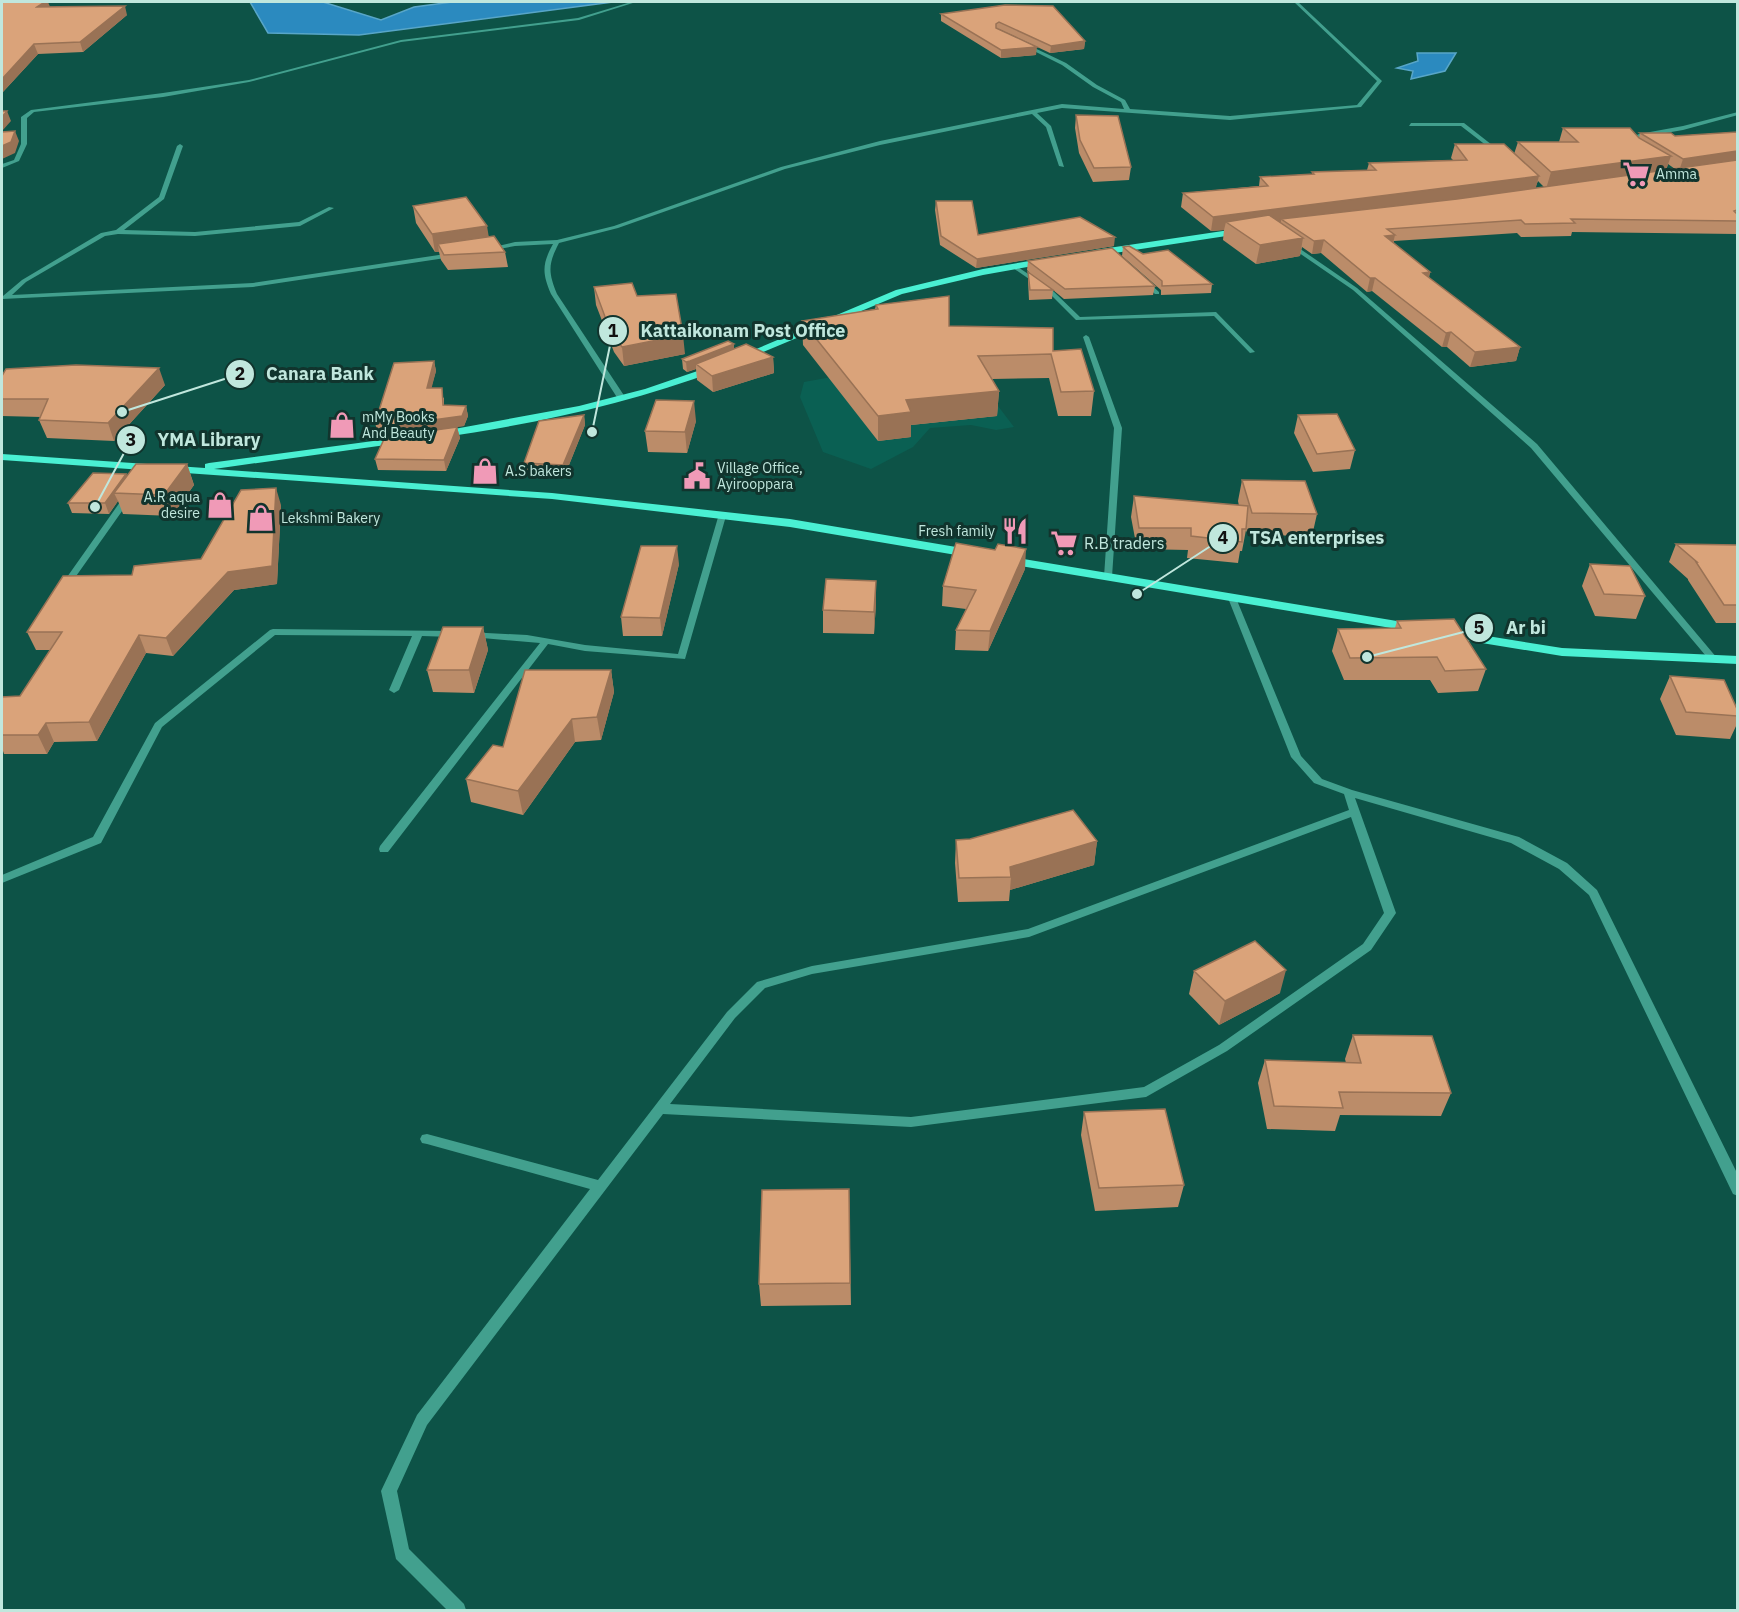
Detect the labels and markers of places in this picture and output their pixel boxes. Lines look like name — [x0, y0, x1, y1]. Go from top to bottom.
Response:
supermarket icon: Amma — [1621, 159, 1651, 189]
place label: Amma — [1656, 165, 1697, 183]
callout: Kattaikonam Post Office — [598, 313, 857, 349]
callout: Canara Bank — [225, 356, 386, 392]
place label: mMy Books And Beauty — [362, 408, 435, 442]
shop icon: mMy Books And Beauty — [327, 410, 357, 440]
callout: YMA Library — [116, 422, 272, 458]
shop icon: A.S bakers — [470, 456, 500, 486]
place label: Village Office, Ayirooppara — [717, 459, 803, 493]
public building icon: Village Office, Ayirooppara — [682, 461, 712, 491]
place label: A.S bakers — [505, 462, 572, 480]
place label: A.R aqua desire — [144, 488, 201, 522]
shop icon: A.R aqua desire — [205, 490, 235, 520]
shop icon: Lekshmi Bakery — [246, 503, 276, 533]
place label: Lekshmi Bakery — [281, 509, 380, 527]
restaurant icon: Fresh family — [1000, 516, 1030, 546]
callout: TSA enterprises — [1208, 520, 1397, 556]
place label: Fresh family — [918, 522, 995, 540]
supermarket icon: R.B traders — [1049, 528, 1079, 558]
place label: R.B traders — [1084, 533, 1165, 553]
callout: Ar bi — [1464, 610, 1558, 646]

